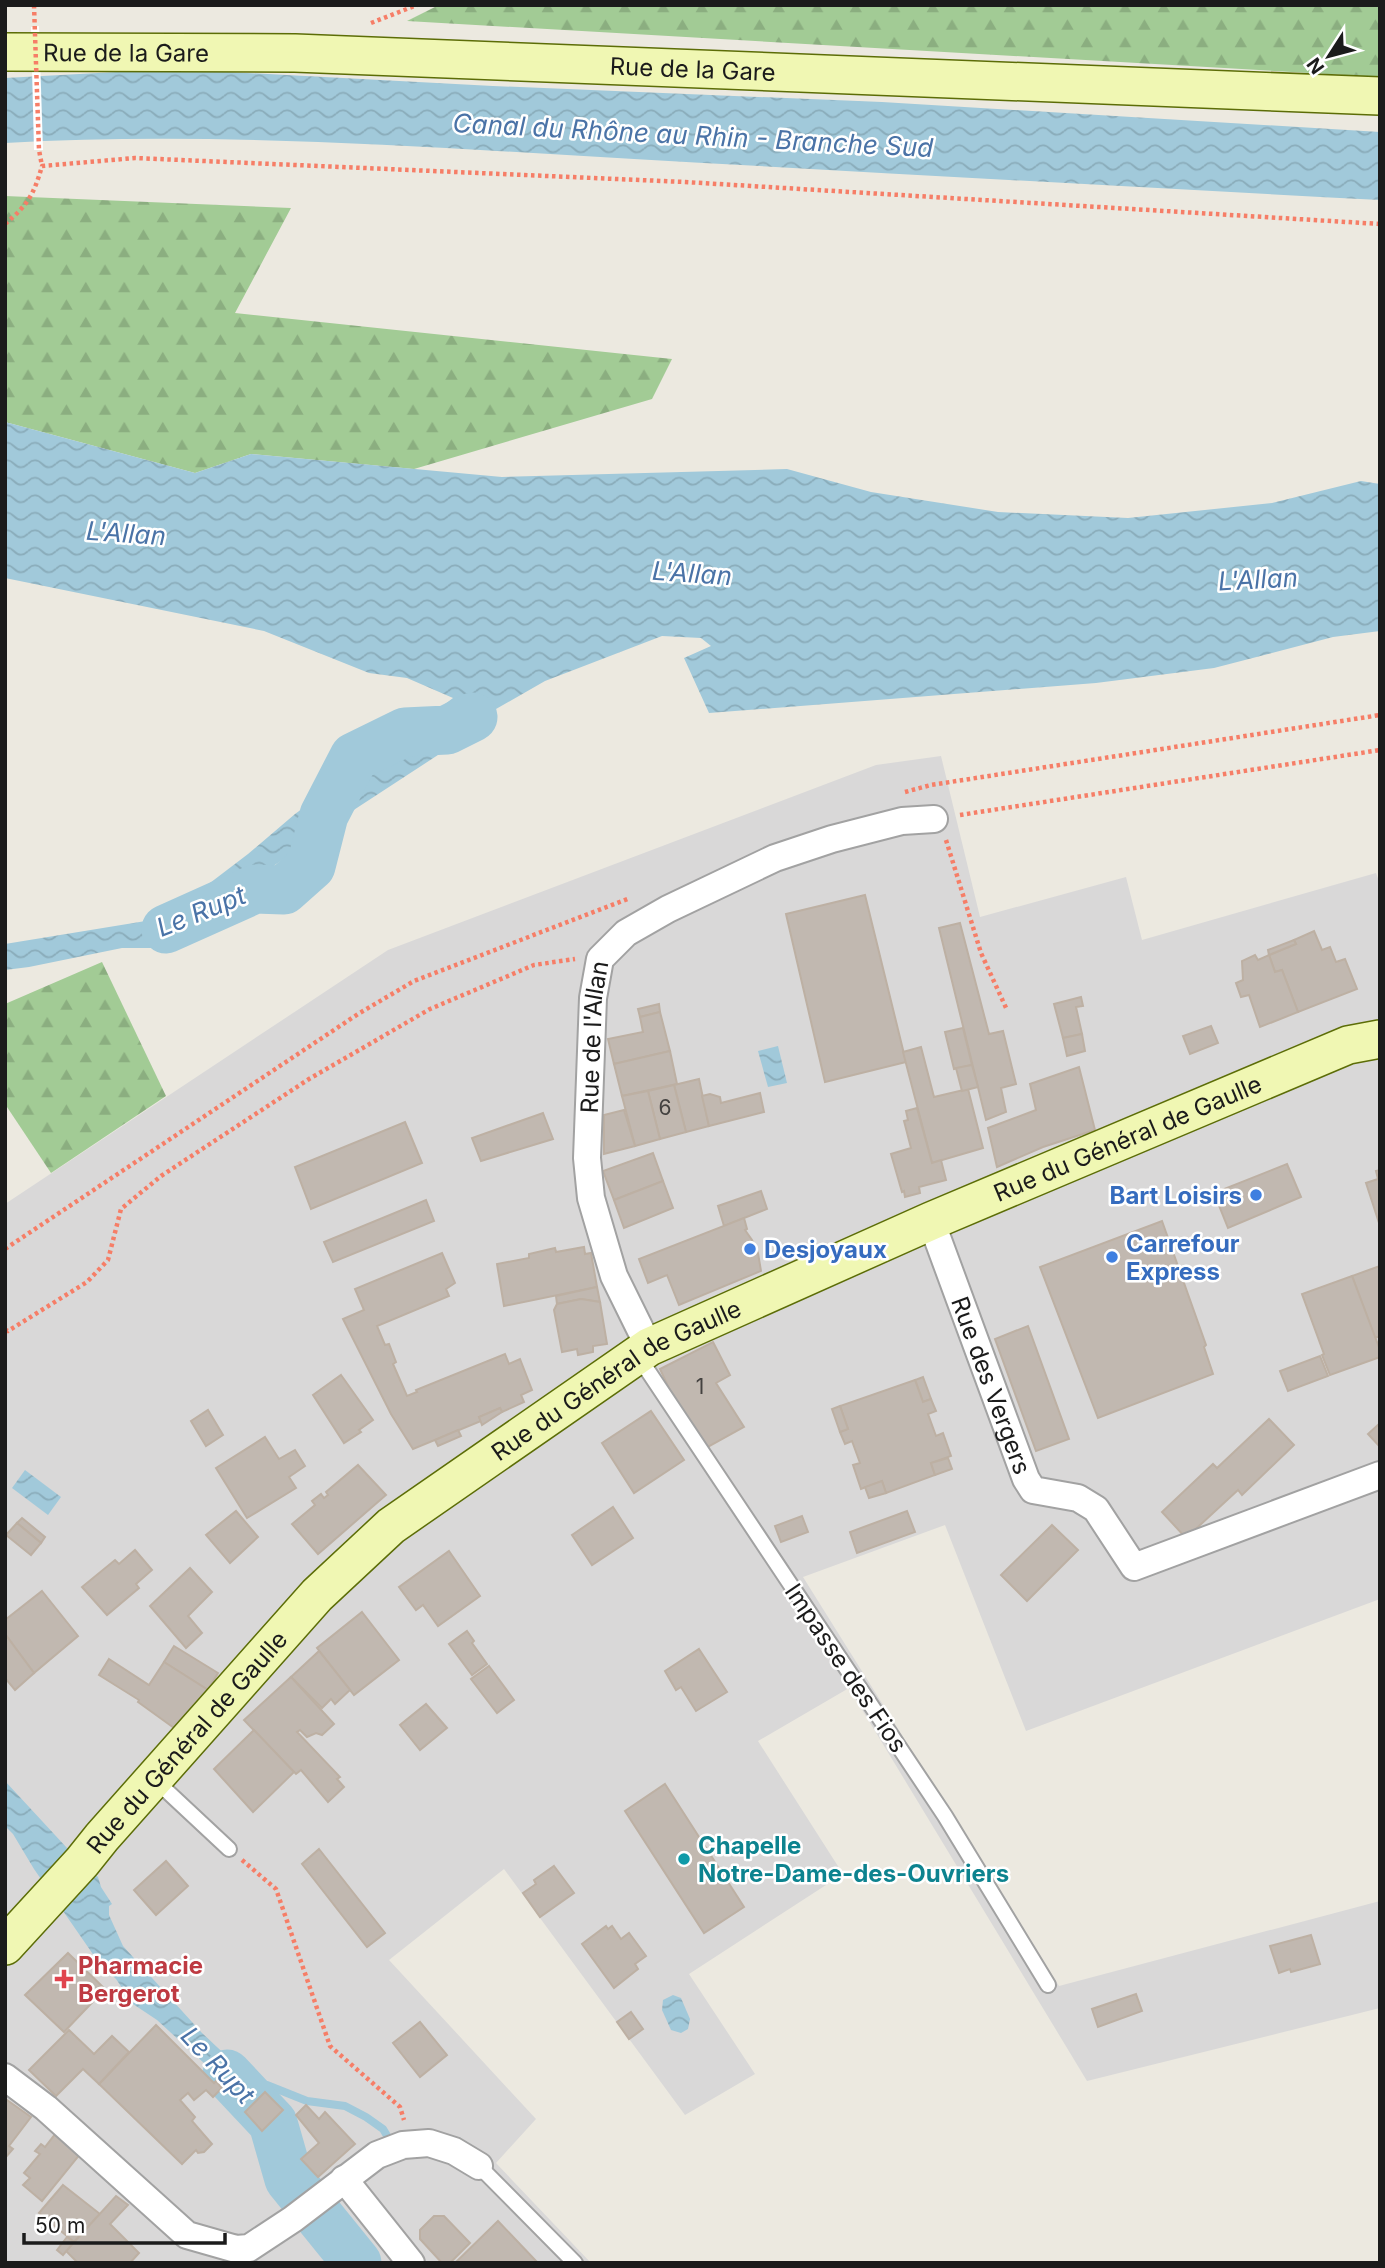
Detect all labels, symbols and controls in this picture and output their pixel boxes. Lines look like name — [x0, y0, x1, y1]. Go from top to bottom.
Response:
north arrow — [1294, 21, 1364, 91]
street label: Rue de la Gare — [43, 38, 209, 67]
street label: Rue de la Gare — [609, 51, 776, 87]
text: N — [1302, 53, 1329, 78]
water label: Canal du Rhône au Rhin - Branche Sud — [452, 107, 934, 163]
water label: L'Allan — [85, 515, 167, 551]
water label: L'Allan — [651, 555, 733, 591]
water label: L'Allan — [1217, 561, 1299, 597]
water label: Le Rupt — [152, 879, 251, 943]
street label: Rue de l'Allan — [574, 958, 614, 1114]
street label: Rue du Général de Gaulle — [989, 1069, 1266, 1207]
house number: 6 — [658, 1095, 672, 1120]
place label: Bart Loisirs — [1110, 1181, 1242, 1210]
marker: Bart Loisirs — [1248, 1187, 1264, 1203]
place label: Carrefour Express — [1126, 1229, 1240, 1286]
place label: Desjoyaux — [764, 1235, 887, 1264]
marker: Desjoyaux — [742, 1241, 758, 1257]
marker: Carrefour Express — [1104, 1249, 1120, 1265]
street label: Rue des Vergers — [946, 1292, 1037, 1478]
street label: Rue du Général de Gaulle — [486, 1293, 745, 1467]
house number: 1 — [696, 1374, 704, 1399]
street label: Impasse des Fios — [779, 1578, 913, 1758]
street label: Rue du Général de Gaulle — [80, 1625, 293, 1859]
place label: Chapelle Notre-Dame-des-Ouvriers — [698, 1831, 1009, 1888]
marker: Chapelle Notre-Dame-des-Ouvriers — [676, 1851, 692, 1867]
place label: Pharmacie Bergerot — [78, 1951, 203, 2008]
marker: Pharmacie Bergerot — [56, 1971, 72, 1987]
water label: Le Rupt — [175, 2020, 262, 2110]
scale bar — [24, 2202, 226, 2246]
text: 50 m — [35, 2213, 85, 2238]

